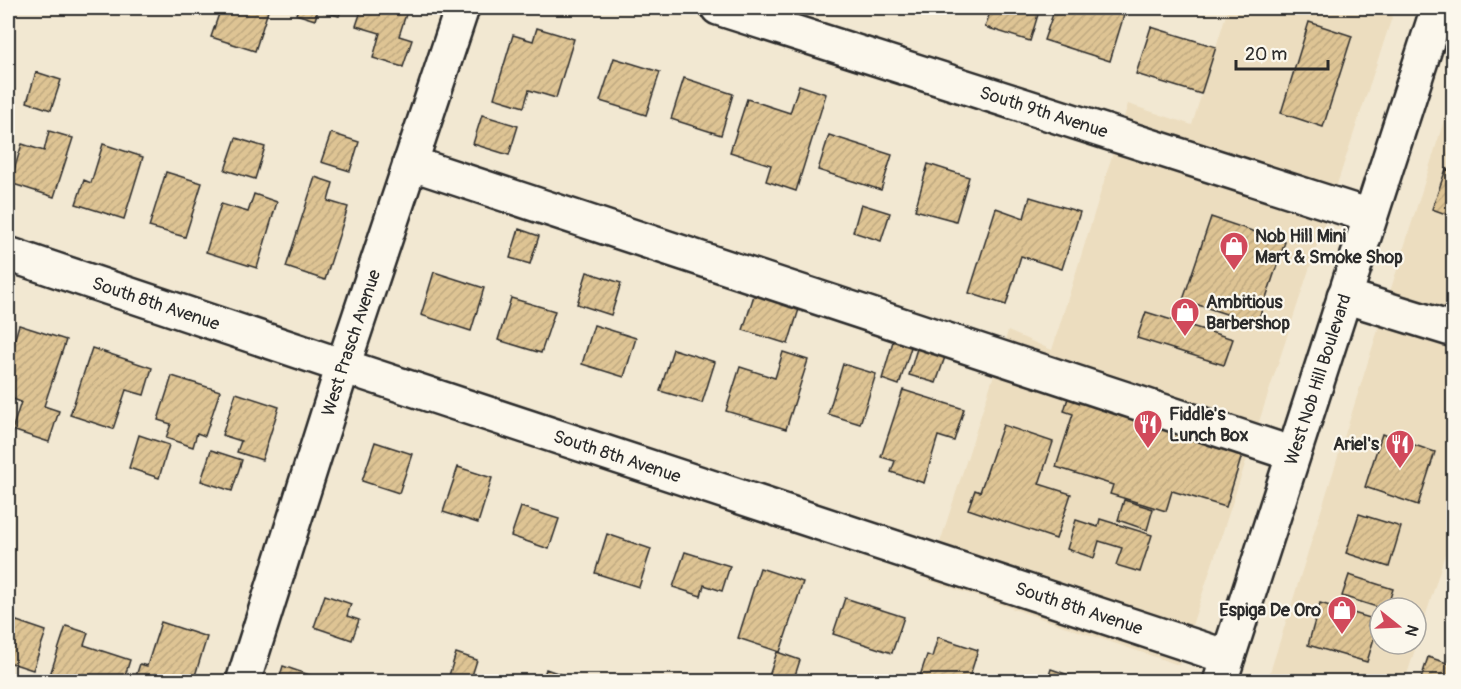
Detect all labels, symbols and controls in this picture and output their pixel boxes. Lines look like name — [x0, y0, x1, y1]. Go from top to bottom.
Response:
scale bar — [1236, 33, 1328, 71]
text: 20 m — [1245, 43, 1287, 66]
street label: South 9th Avenue — [977, 81, 1111, 144]
place label: Nob Hill Mini Mart & Smoke Shop — [1255, 225, 1403, 269]
shop icon: Nob Hill Mini Mart & Smoke Shop — [1218, 230, 1250, 272]
street label: West Prasch Avenue — [317, 267, 386, 419]
street label: South 8th Avenue — [89, 272, 223, 336]
place label: Ambitious Barbershop — [1206, 291, 1290, 335]
street label: West Nob Hill Boulevard — [1280, 291, 1357, 468]
shop icon: Ambitious Barbershop — [1169, 296, 1201, 338]
place label: Fiddle's Lunch Box — [1169, 403, 1249, 447]
restaurant icon: Fiddle's Lunch Box — [1132, 408, 1164, 450]
street label: South 8th Avenue — [550, 425, 684, 489]
restaurant icon: Ariel's — [1384, 428, 1416, 470]
place label: Ariel's — [1333, 433, 1380, 456]
street label: South 8th Avenue — [1012, 577, 1146, 640]
shop icon: Espiga De Oro — [1326, 594, 1358, 636]
north arrow — [1368, 596, 1428, 656]
place label: Espiga De Oro — [1219, 599, 1321, 622]
text: N — [1400, 622, 1422, 639]

